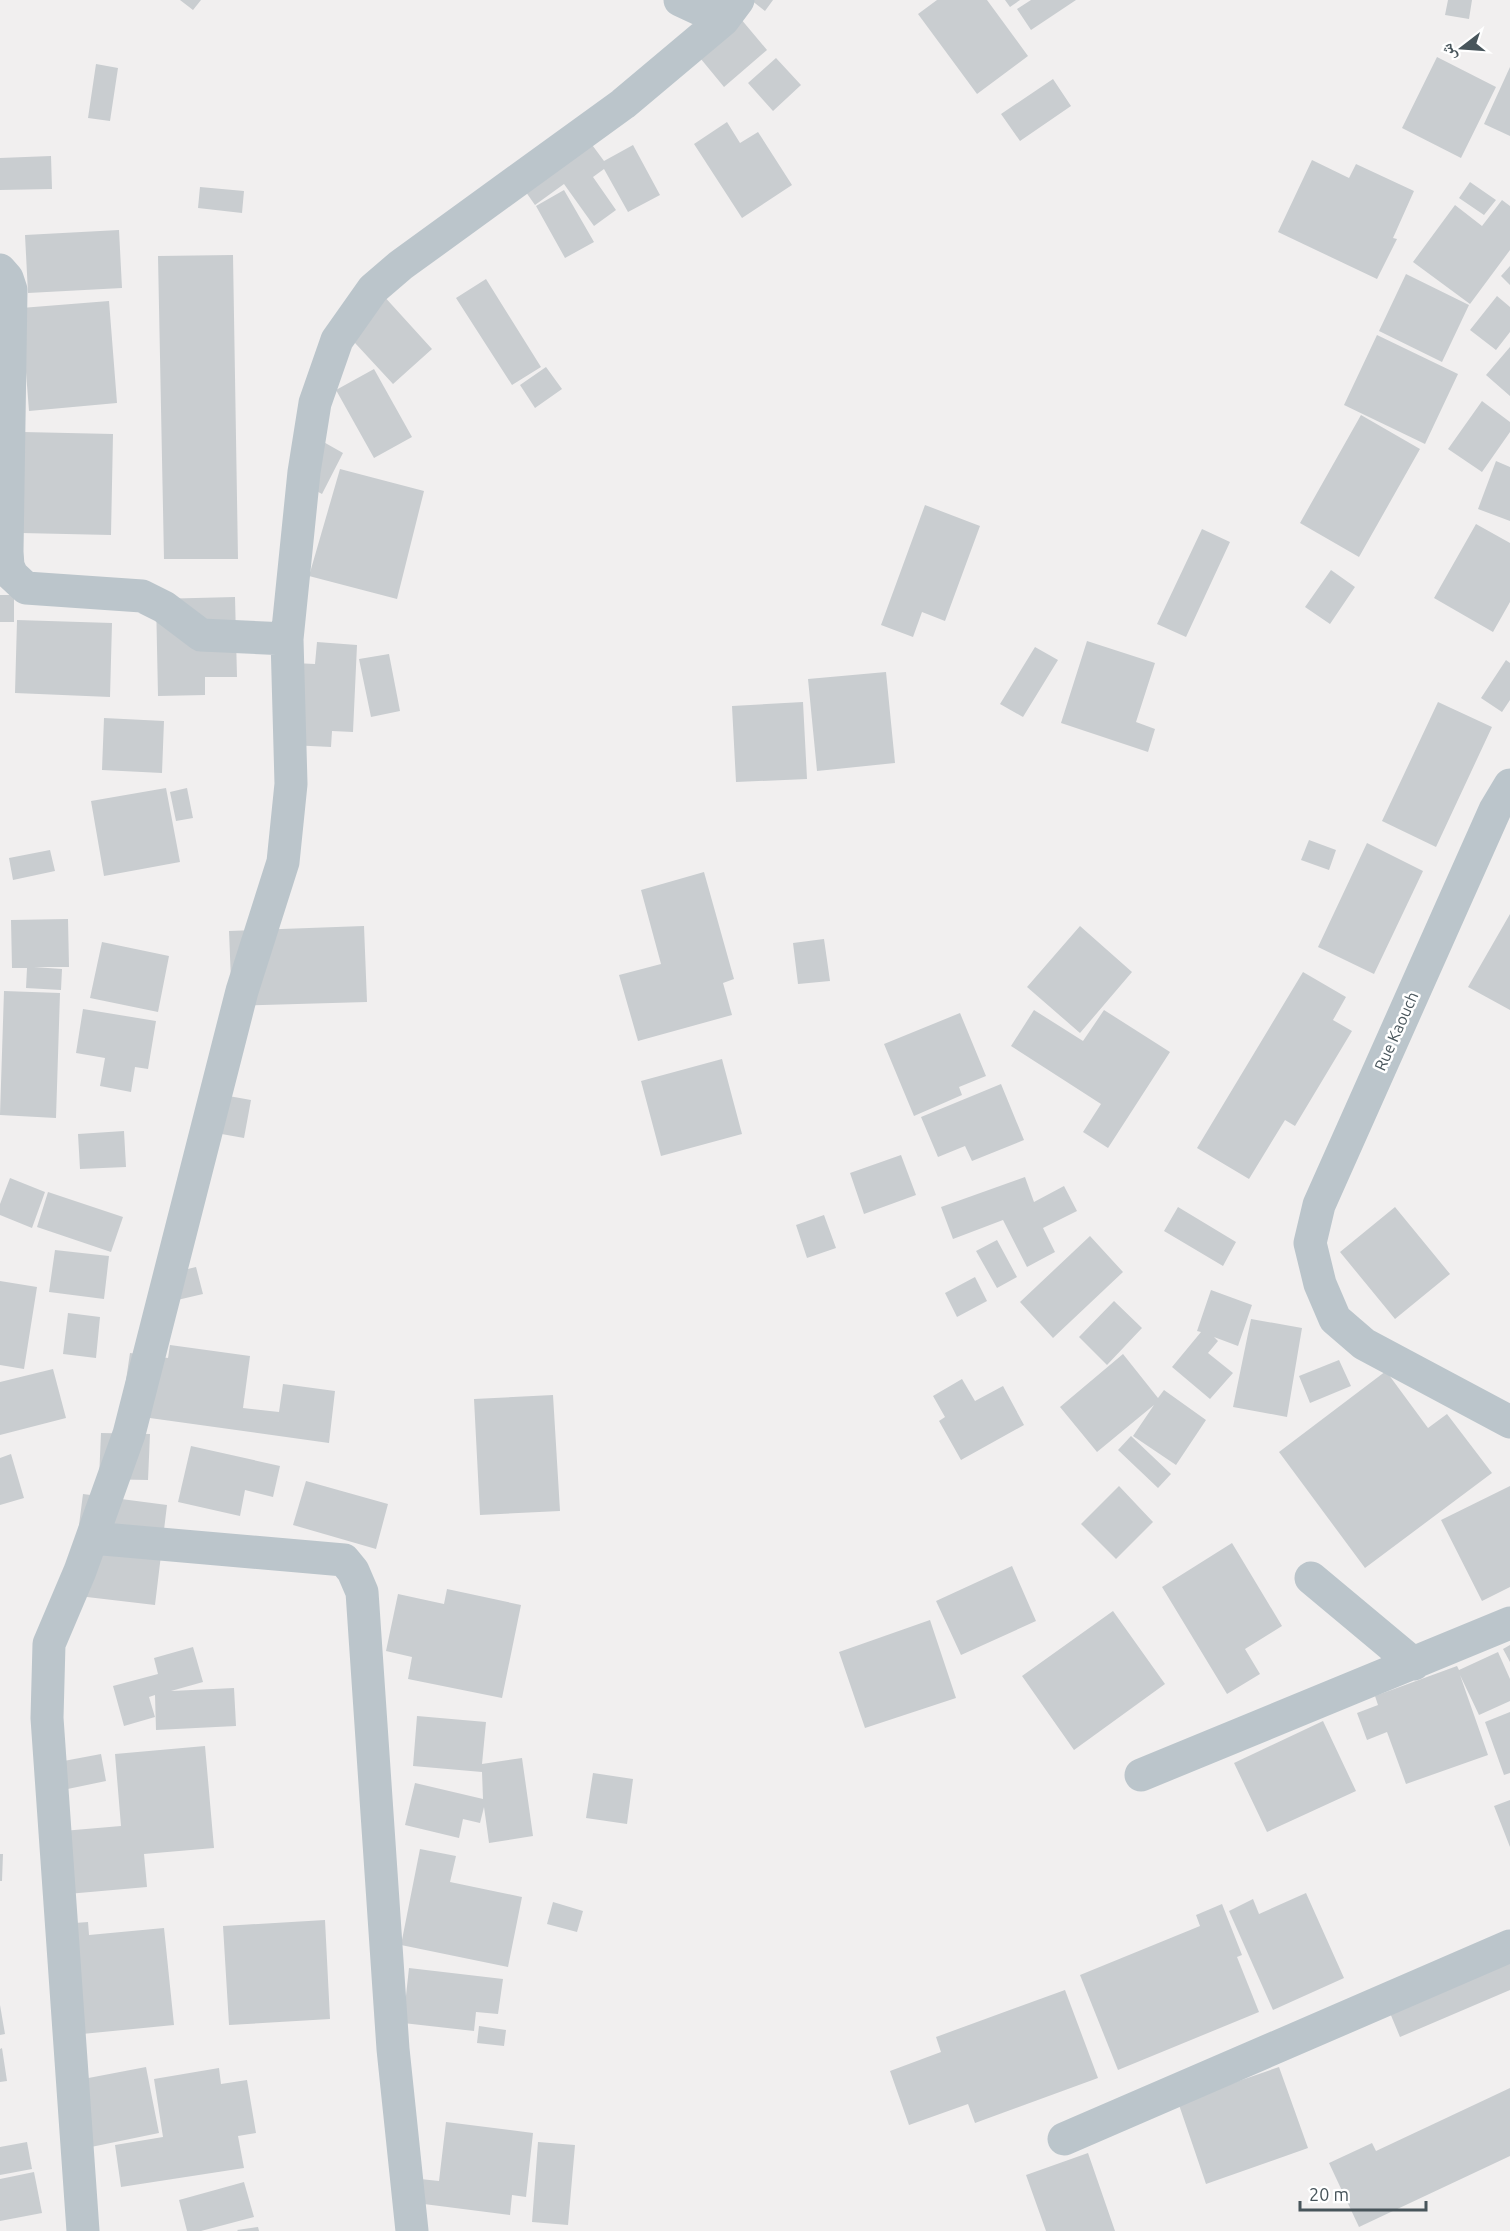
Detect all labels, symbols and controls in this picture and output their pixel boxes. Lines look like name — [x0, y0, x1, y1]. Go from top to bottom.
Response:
north arrow — [1432, 18, 1492, 78]
text: ش — [1437, 41, 1460, 63]
street label: Rue Kaouch — [1371, 989, 1421, 1073]
scale bar — [1300, 2174, 1426, 2212]
text: 20 m — [1309, 2184, 1349, 2204]

